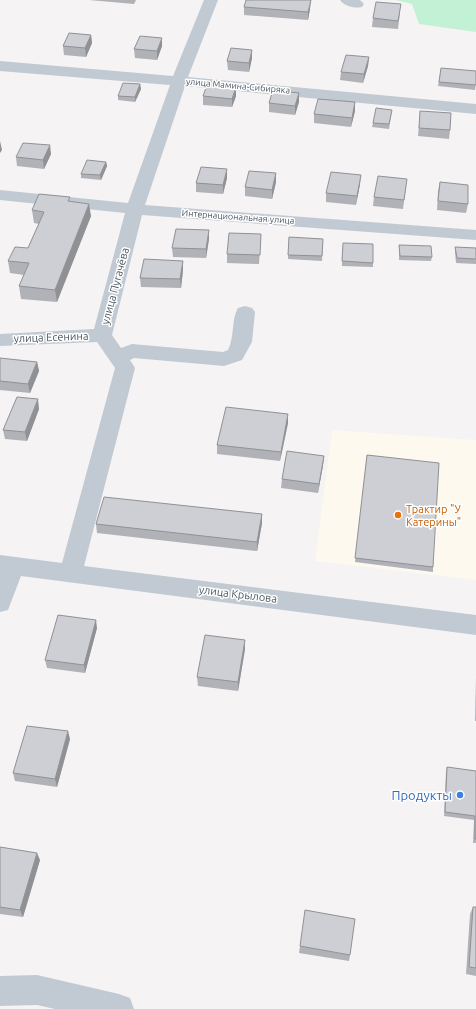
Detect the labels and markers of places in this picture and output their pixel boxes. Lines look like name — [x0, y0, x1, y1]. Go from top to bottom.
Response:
place label: Трактир "У Катерины" — [406, 503, 461, 528]
marker: Трактир "У Катерины" — [393, 510, 403, 520]
place label: Продукты — [391, 788, 452, 802]
marker: Продукты — [455, 790, 465, 800]

